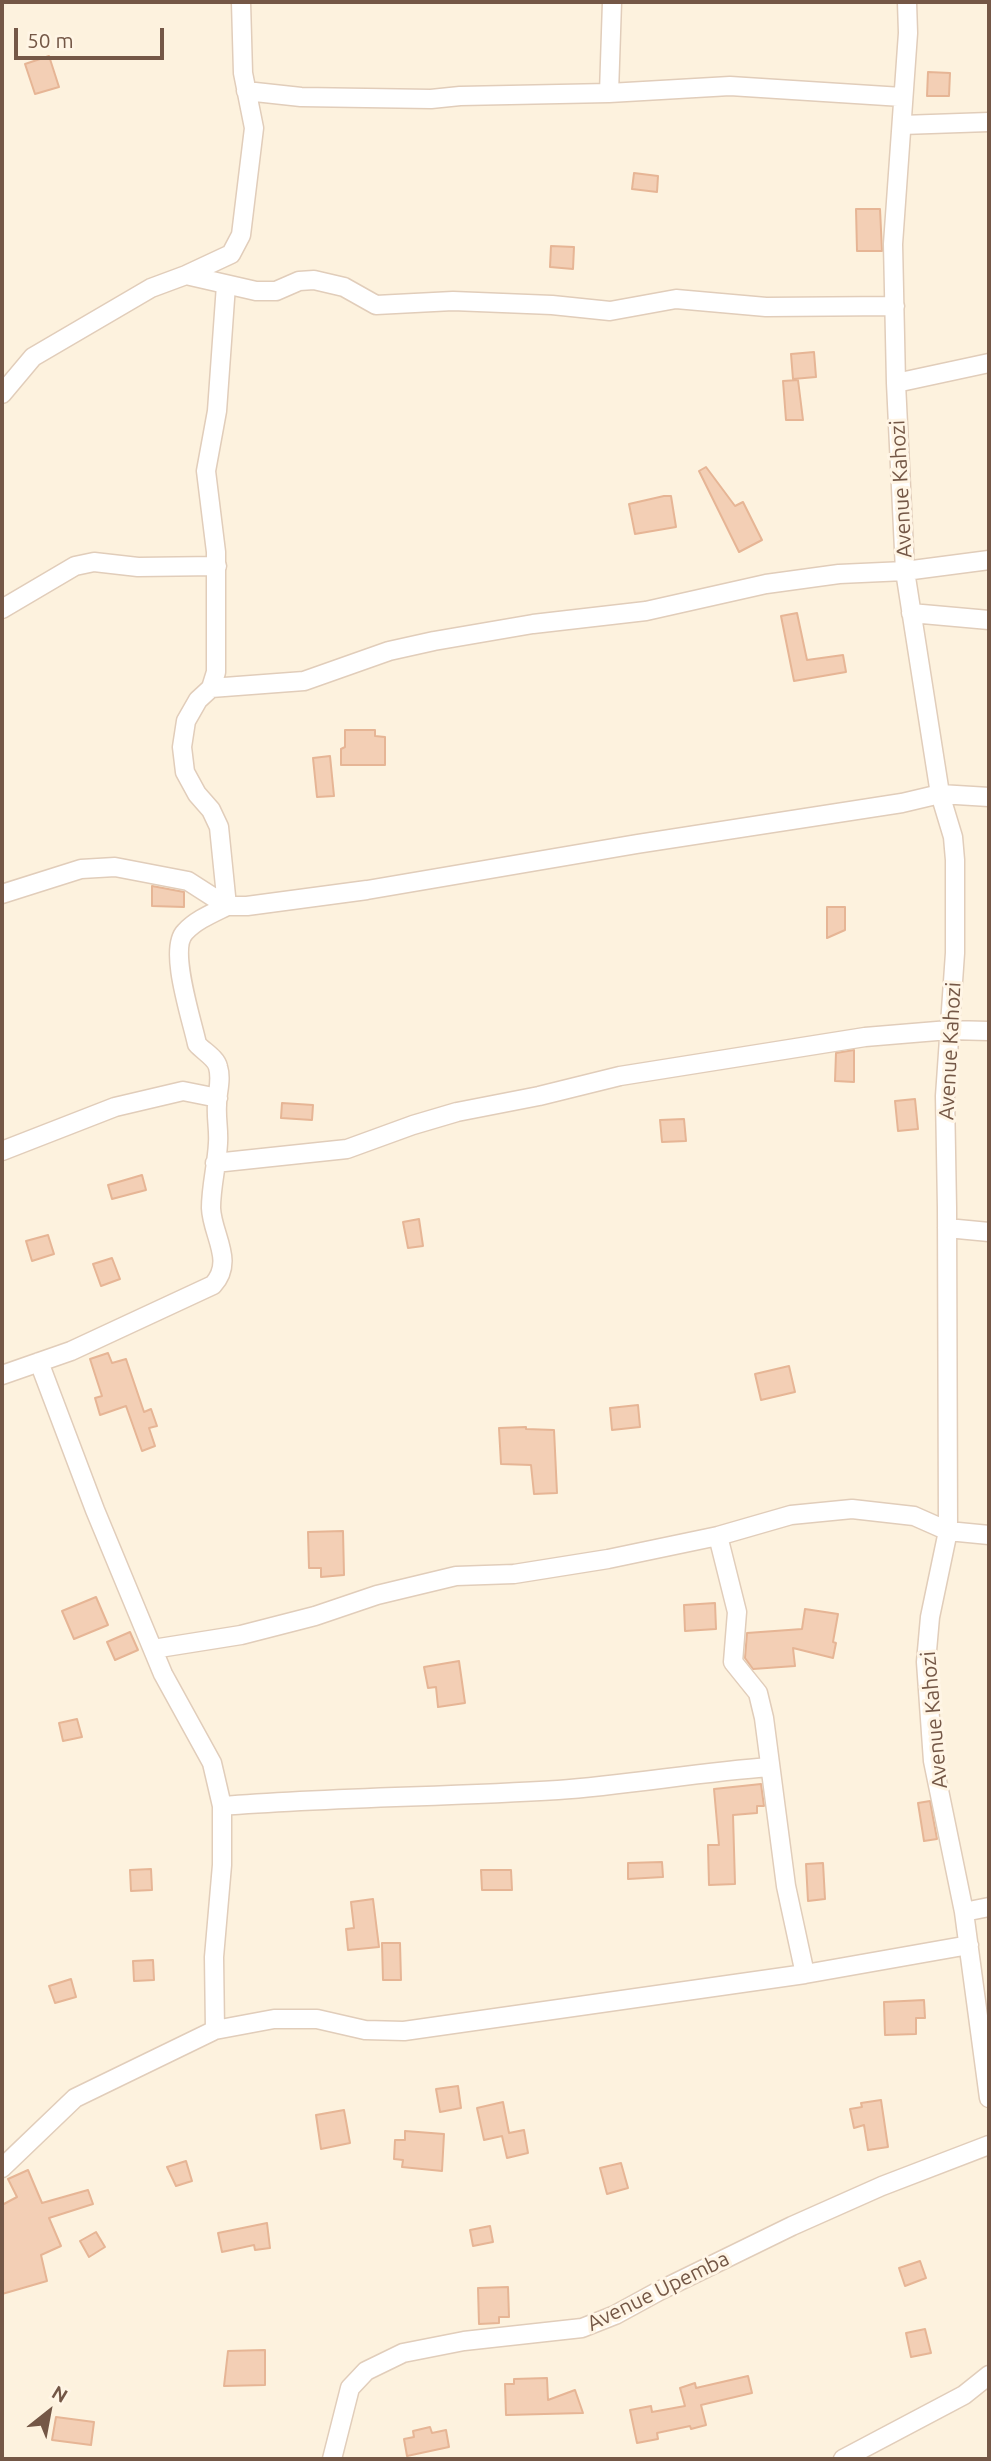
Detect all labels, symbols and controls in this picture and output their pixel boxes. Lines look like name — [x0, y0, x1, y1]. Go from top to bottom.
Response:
scale bar — [18, 14, 168, 58]
text: 50 m — [27, 28, 74, 52]
street label: Avenue Kahozi — [885, 419, 917, 559]
street label: Avenue Kahozi — [934, 981, 966, 1121]
street label: Avenue Kahozi — [915, 1650, 953, 1790]
street label: Avenue Upemba — [583, 2246, 733, 2336]
north arrow — [14, 2377, 84, 2447]
text: N — [48, 2381, 72, 2407]

